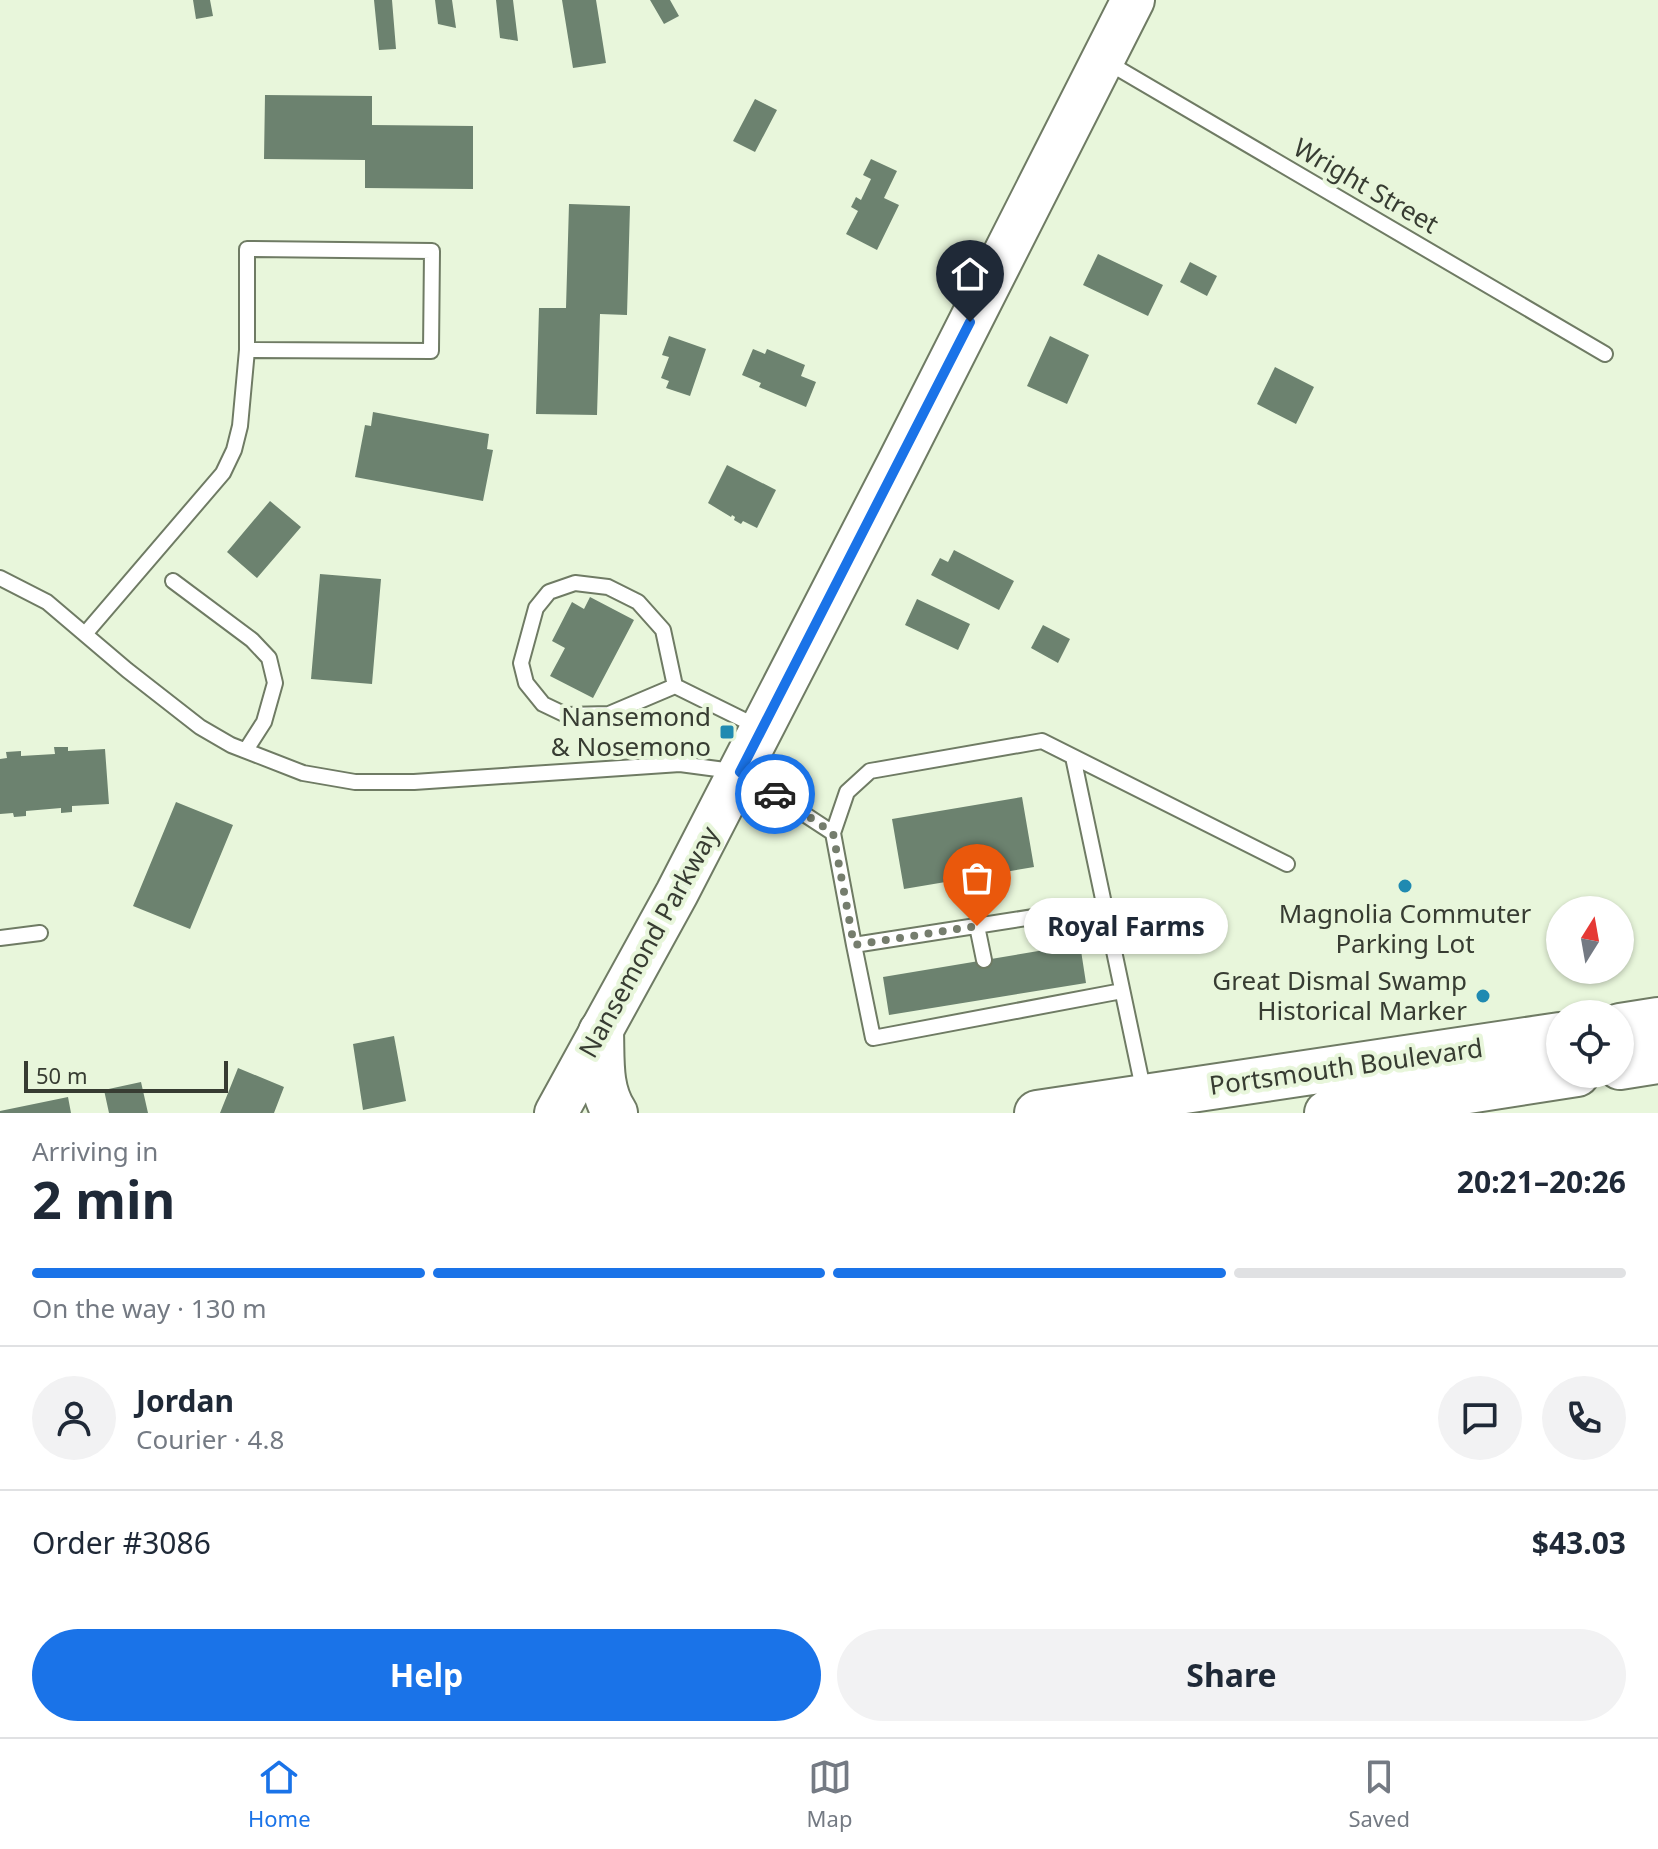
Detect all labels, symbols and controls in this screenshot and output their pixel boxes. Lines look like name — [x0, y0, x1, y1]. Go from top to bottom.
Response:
street label: Wright Street — [1287, 129, 1446, 241]
pin — [936, 240, 1004, 322]
icon: home — [948, 252, 992, 296]
place label: Nansemond & Nosemono — [551, 698, 711, 764]
marker: Nansemond & Nosemono — [718, 723, 736, 741]
courier — [735, 754, 815, 834]
icon: car — [753, 772, 797, 816]
street label: Nansemond Parkway — [569, 819, 727, 1064]
pin — [943, 844, 1011, 926]
icon: bag — [955, 856, 999, 900]
marker: Magnolia Commuter Parking Lot — [1396, 877, 1414, 895]
place label: Magnolia Commuter Parking Lot — [1279, 895, 1531, 961]
north arrow — [1546, 896, 1634, 984]
map controls — [1546, 896, 1634, 1088]
callout: Royal Farms — [1025, 898, 1229, 954]
text: Royal Farms — [1047, 908, 1205, 944]
place label: Great Dismal Swamp Historical Marker — [1212, 962, 1467, 1028]
marker: Great Dismal Swamp Historical Marker — [1474, 987, 1492, 1005]
button: locate — [1546, 1000, 1634, 1088]
street label: Portsmouth Boulevard — [1207, 1029, 1485, 1103]
scale bar — [24, 1057, 228, 1093]
text: 50 m — [36, 1060, 87, 1090]
text: Arriving in — [32, 1133, 158, 1169]
text: 20:21–20:26 — [1457, 1161, 1626, 1202]
text: 2 min — [32, 1163, 175, 1234]
text: On the way · 130 m — [32, 1290, 266, 1326]
button: person — [32, 1376, 116, 1460]
button: chat — [1438, 1376, 1522, 1460]
button: phone — [1542, 1376, 1626, 1460]
text: Jordan — [136, 1380, 234, 1421]
text: Courier · 4.8 — [136, 1421, 284, 1457]
text: Order #3086 — [32, 1522, 211, 1563]
text: $43.03 — [1532, 1522, 1626, 1563]
button: Help — [32, 1629, 821, 1721]
button: Share — [837, 1629, 1626, 1721]
tab: Home — [248, 1755, 311, 1833]
tab: Map — [807, 1755, 852, 1833]
tab: Saved — [1348, 1755, 1410, 1833]

